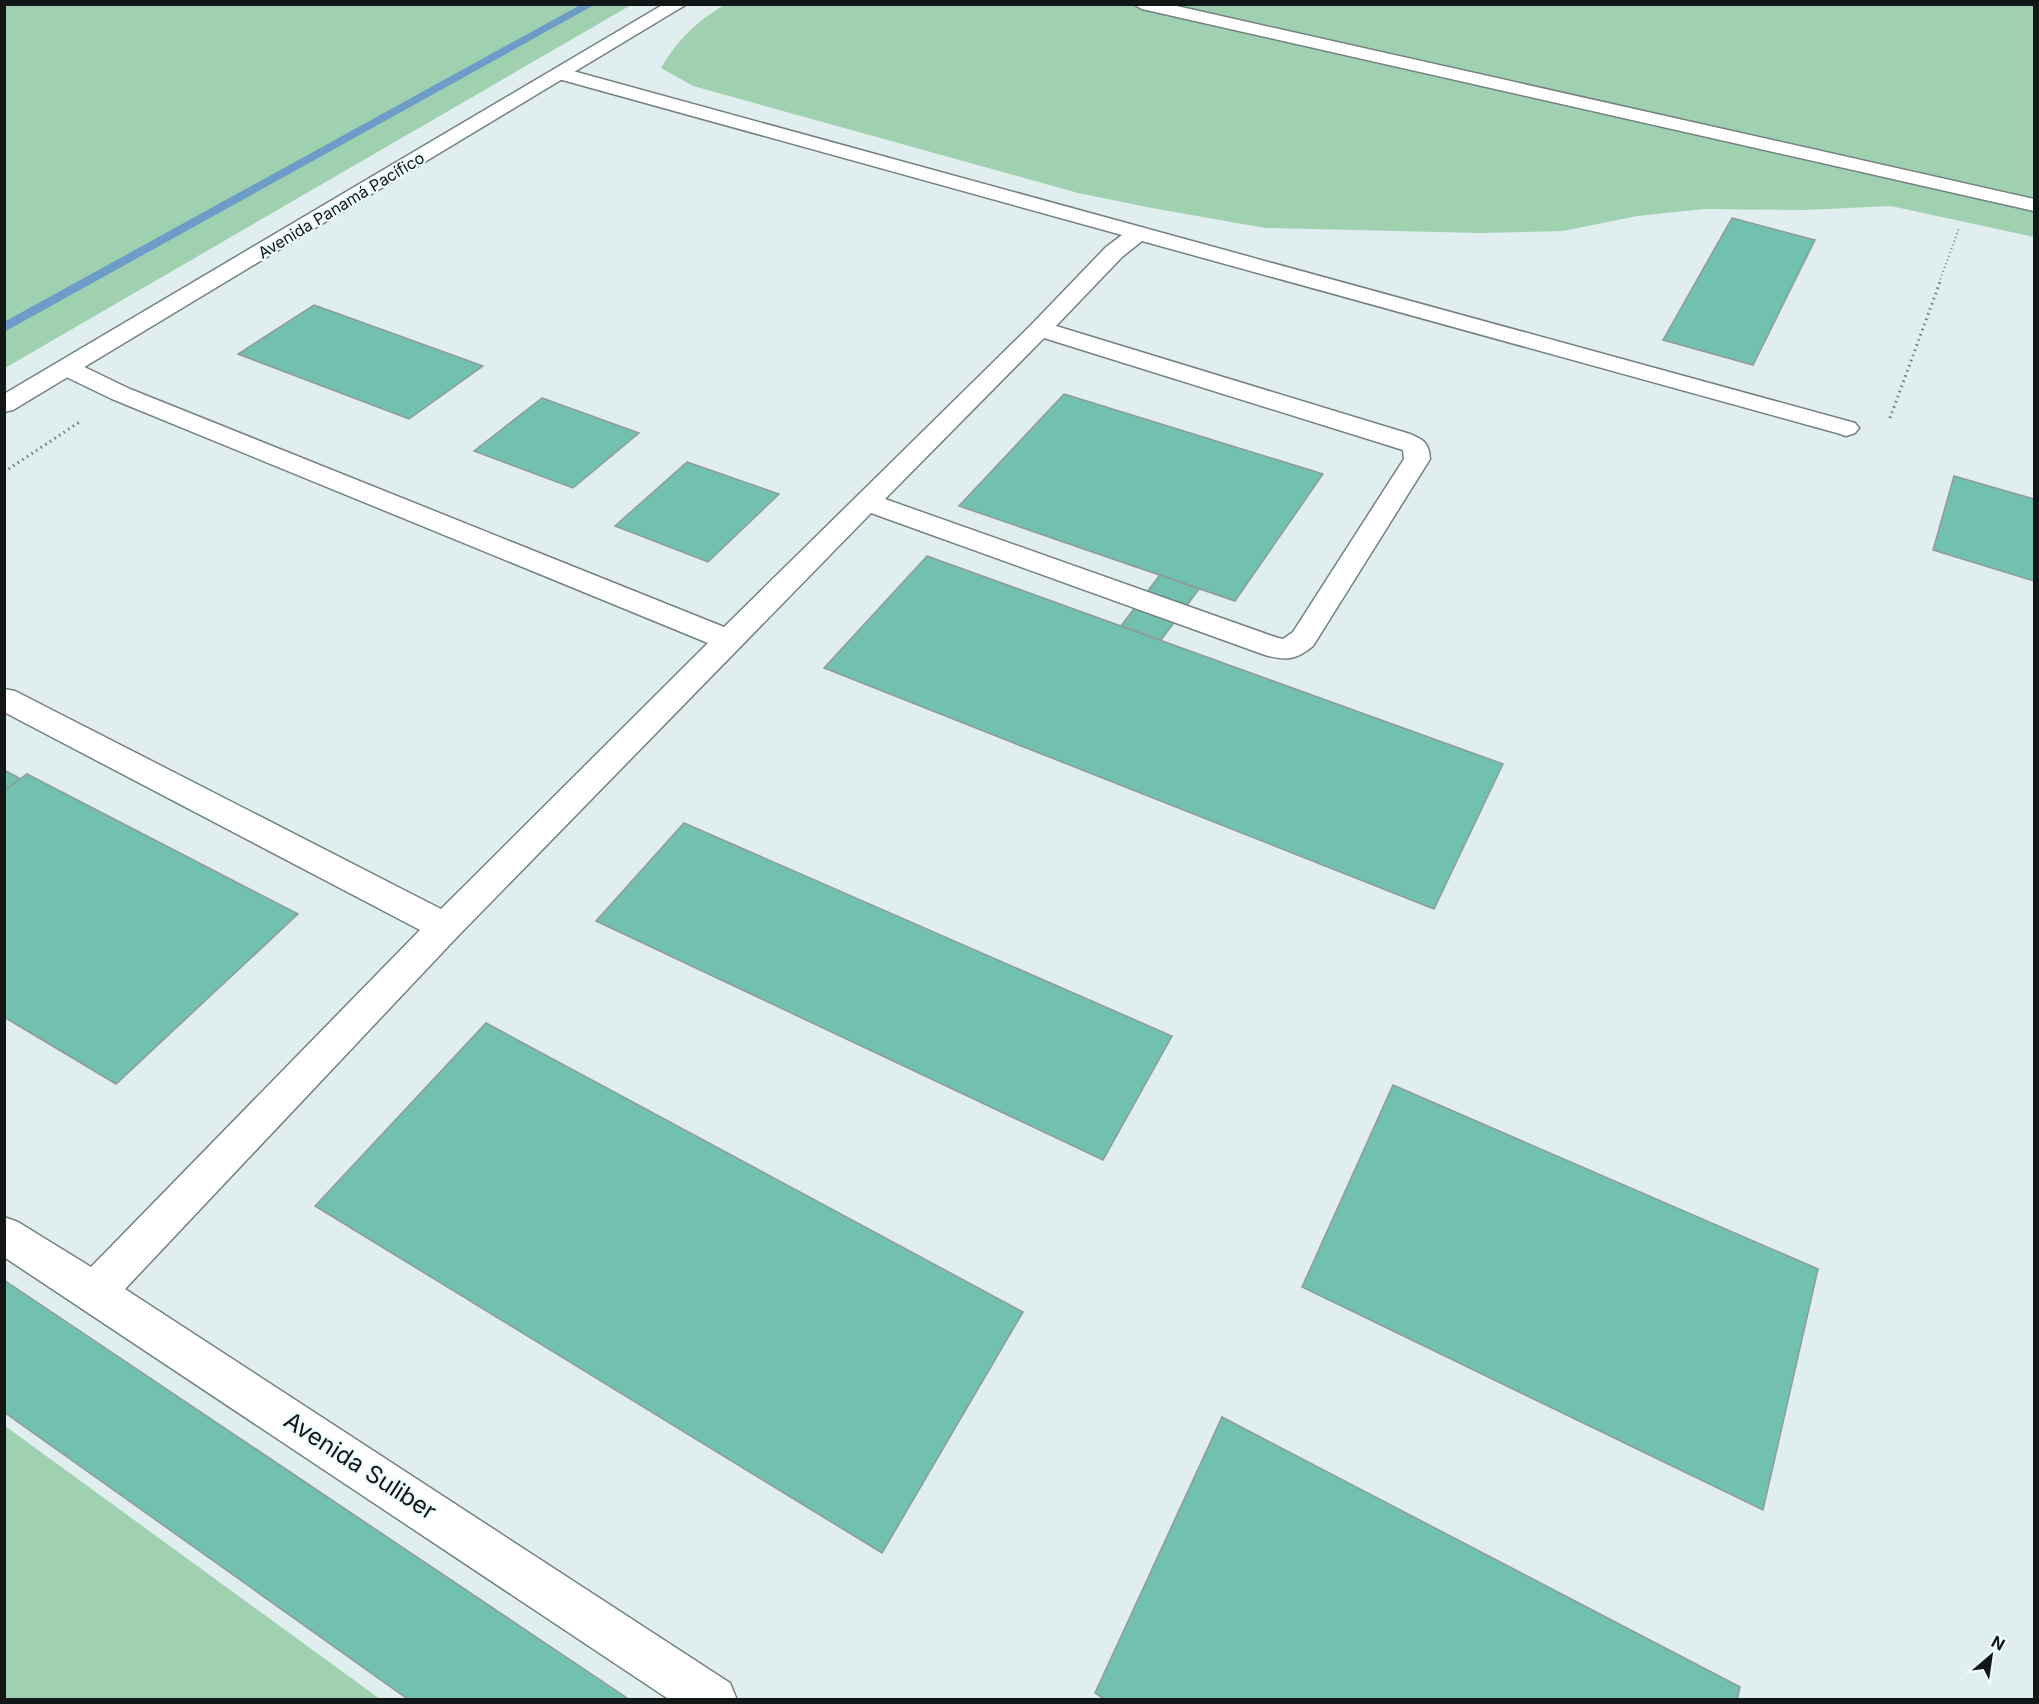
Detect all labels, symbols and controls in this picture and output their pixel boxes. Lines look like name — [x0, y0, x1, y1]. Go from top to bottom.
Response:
street label: Avenida Panamá Pacífico — [254, 147, 428, 263]
street label: Avenida Suliber — [279, 1406, 442, 1526]
north arrow — [1961, 1626, 2021, 1686]
text: N — [1988, 1631, 2008, 1655]

